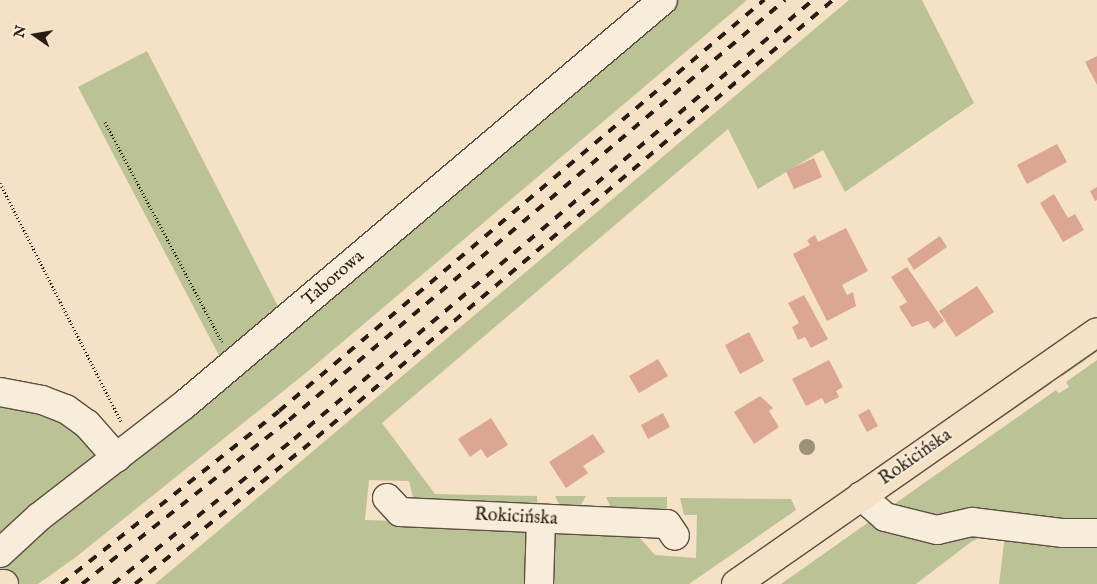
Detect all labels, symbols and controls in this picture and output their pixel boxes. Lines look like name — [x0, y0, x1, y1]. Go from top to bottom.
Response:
north arrow — [10, 10, 60, 60]
text: N — [10, 24, 31, 40]
street label: Taborowa — [299, 246, 369, 312]
street label: Rokicińska — [876, 425, 956, 491]
street label: Rokicińska — [474, 505, 558, 531]

